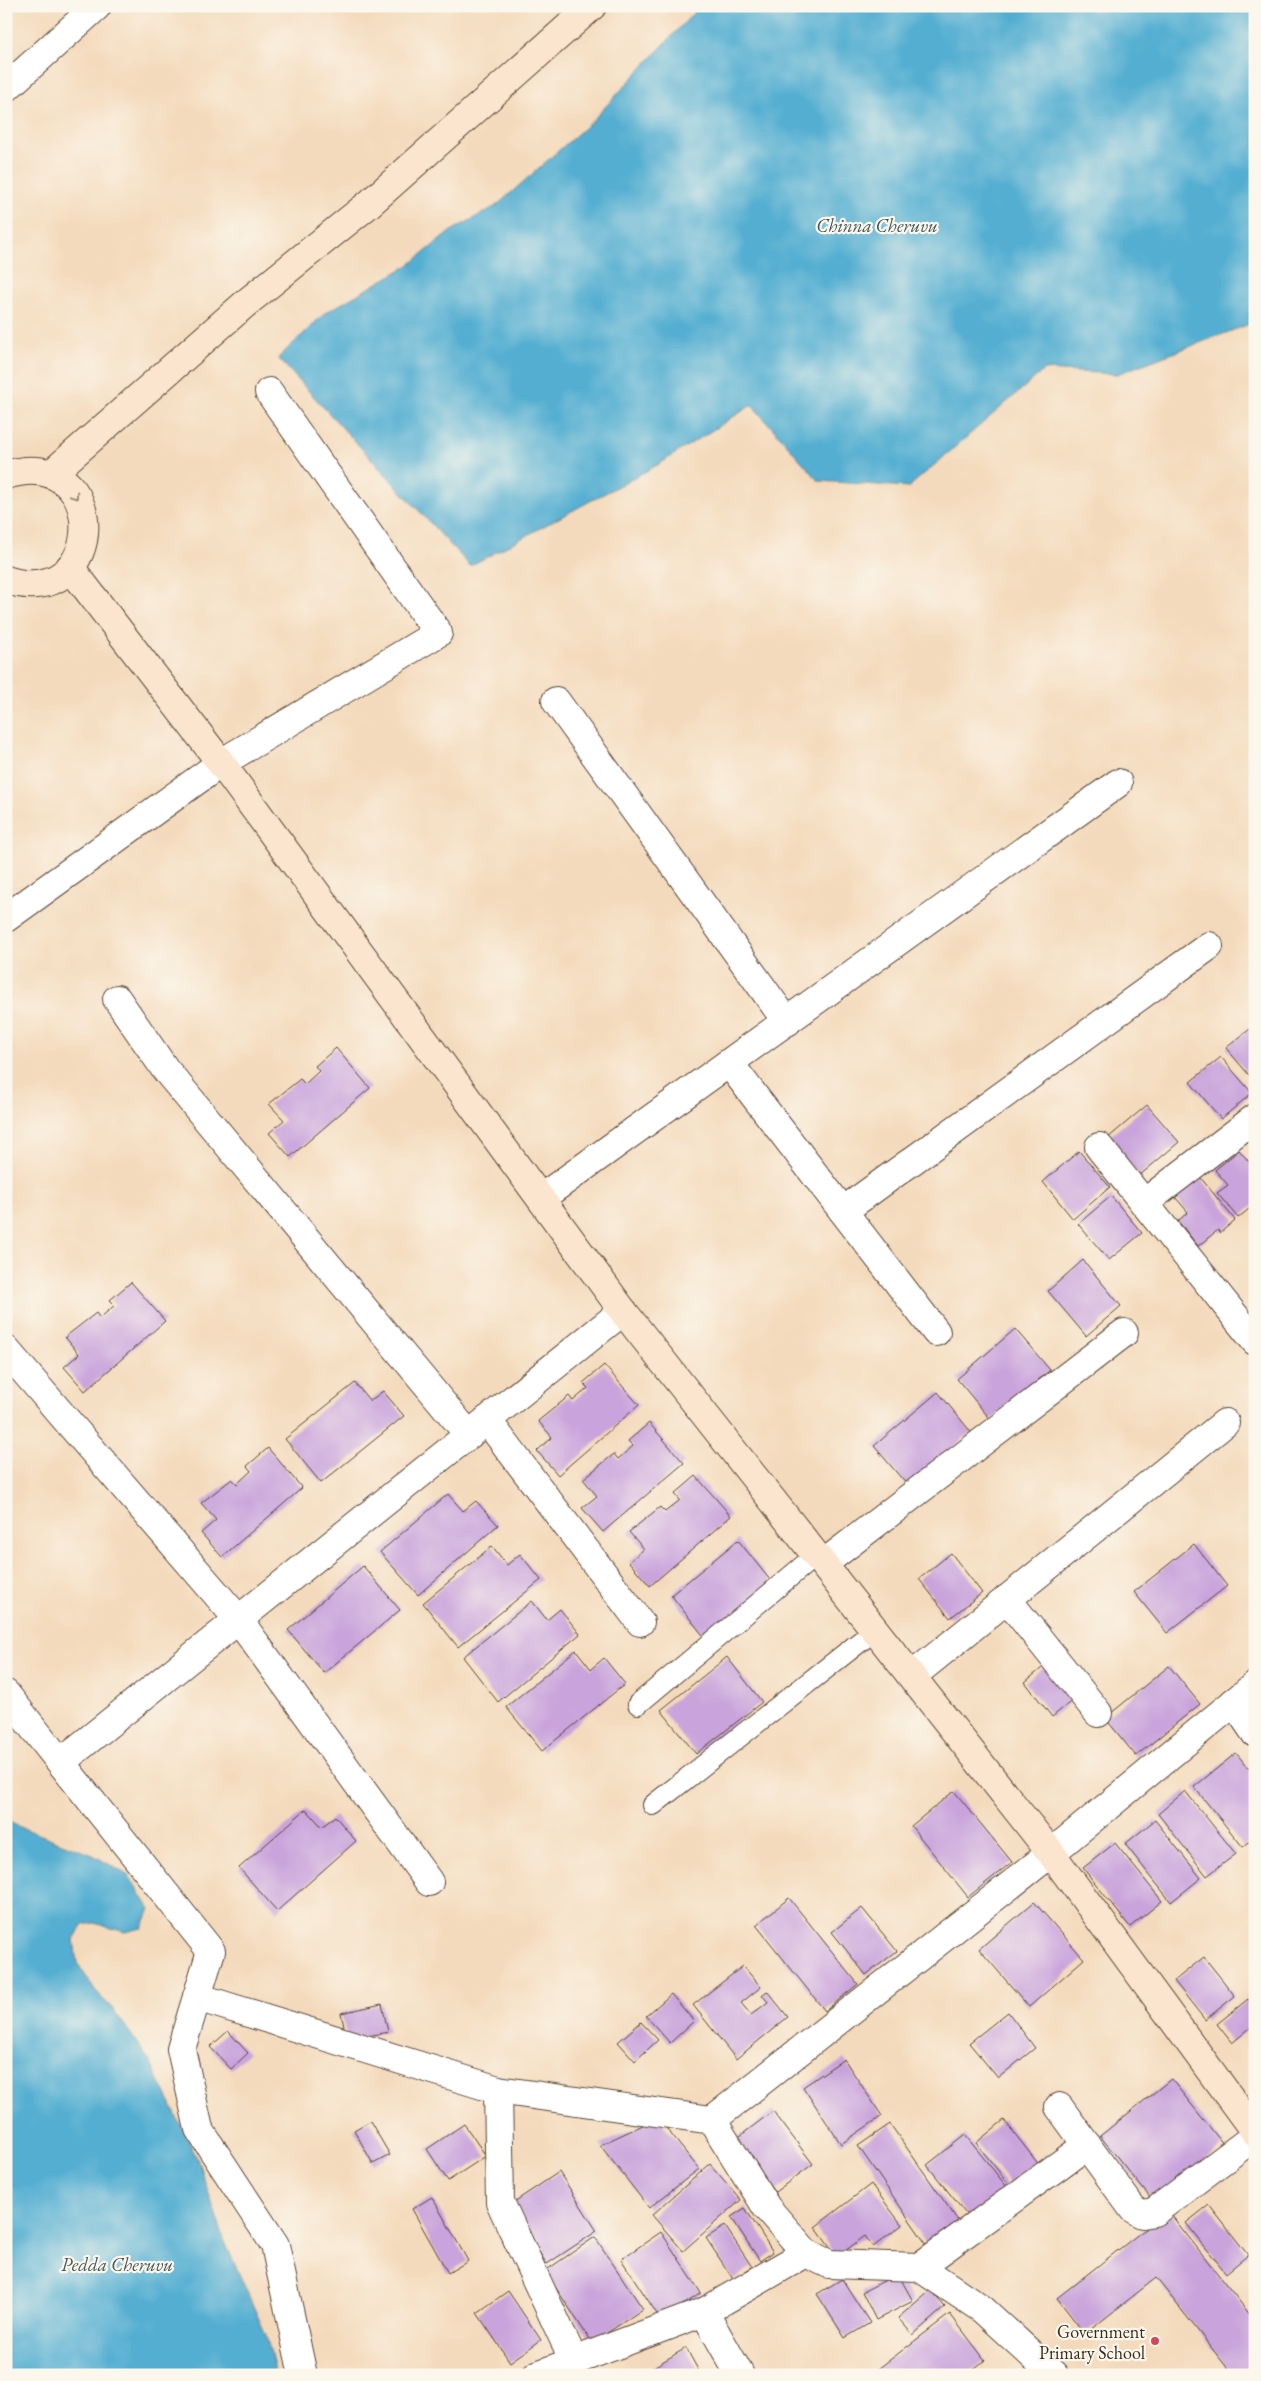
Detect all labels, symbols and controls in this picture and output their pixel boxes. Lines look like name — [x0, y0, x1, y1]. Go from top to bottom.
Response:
water label: Chinna Cheruvu — [816, 213, 938, 238]
one-way arrow — [69, 490, 78, 500]
water label: Pedda Cheruvu — [61, 2252, 173, 2277]
place label: Government Primary School — [1039, 2320, 1145, 2364]
marker: Government Primary School — [1149, 2335, 1161, 2347]

